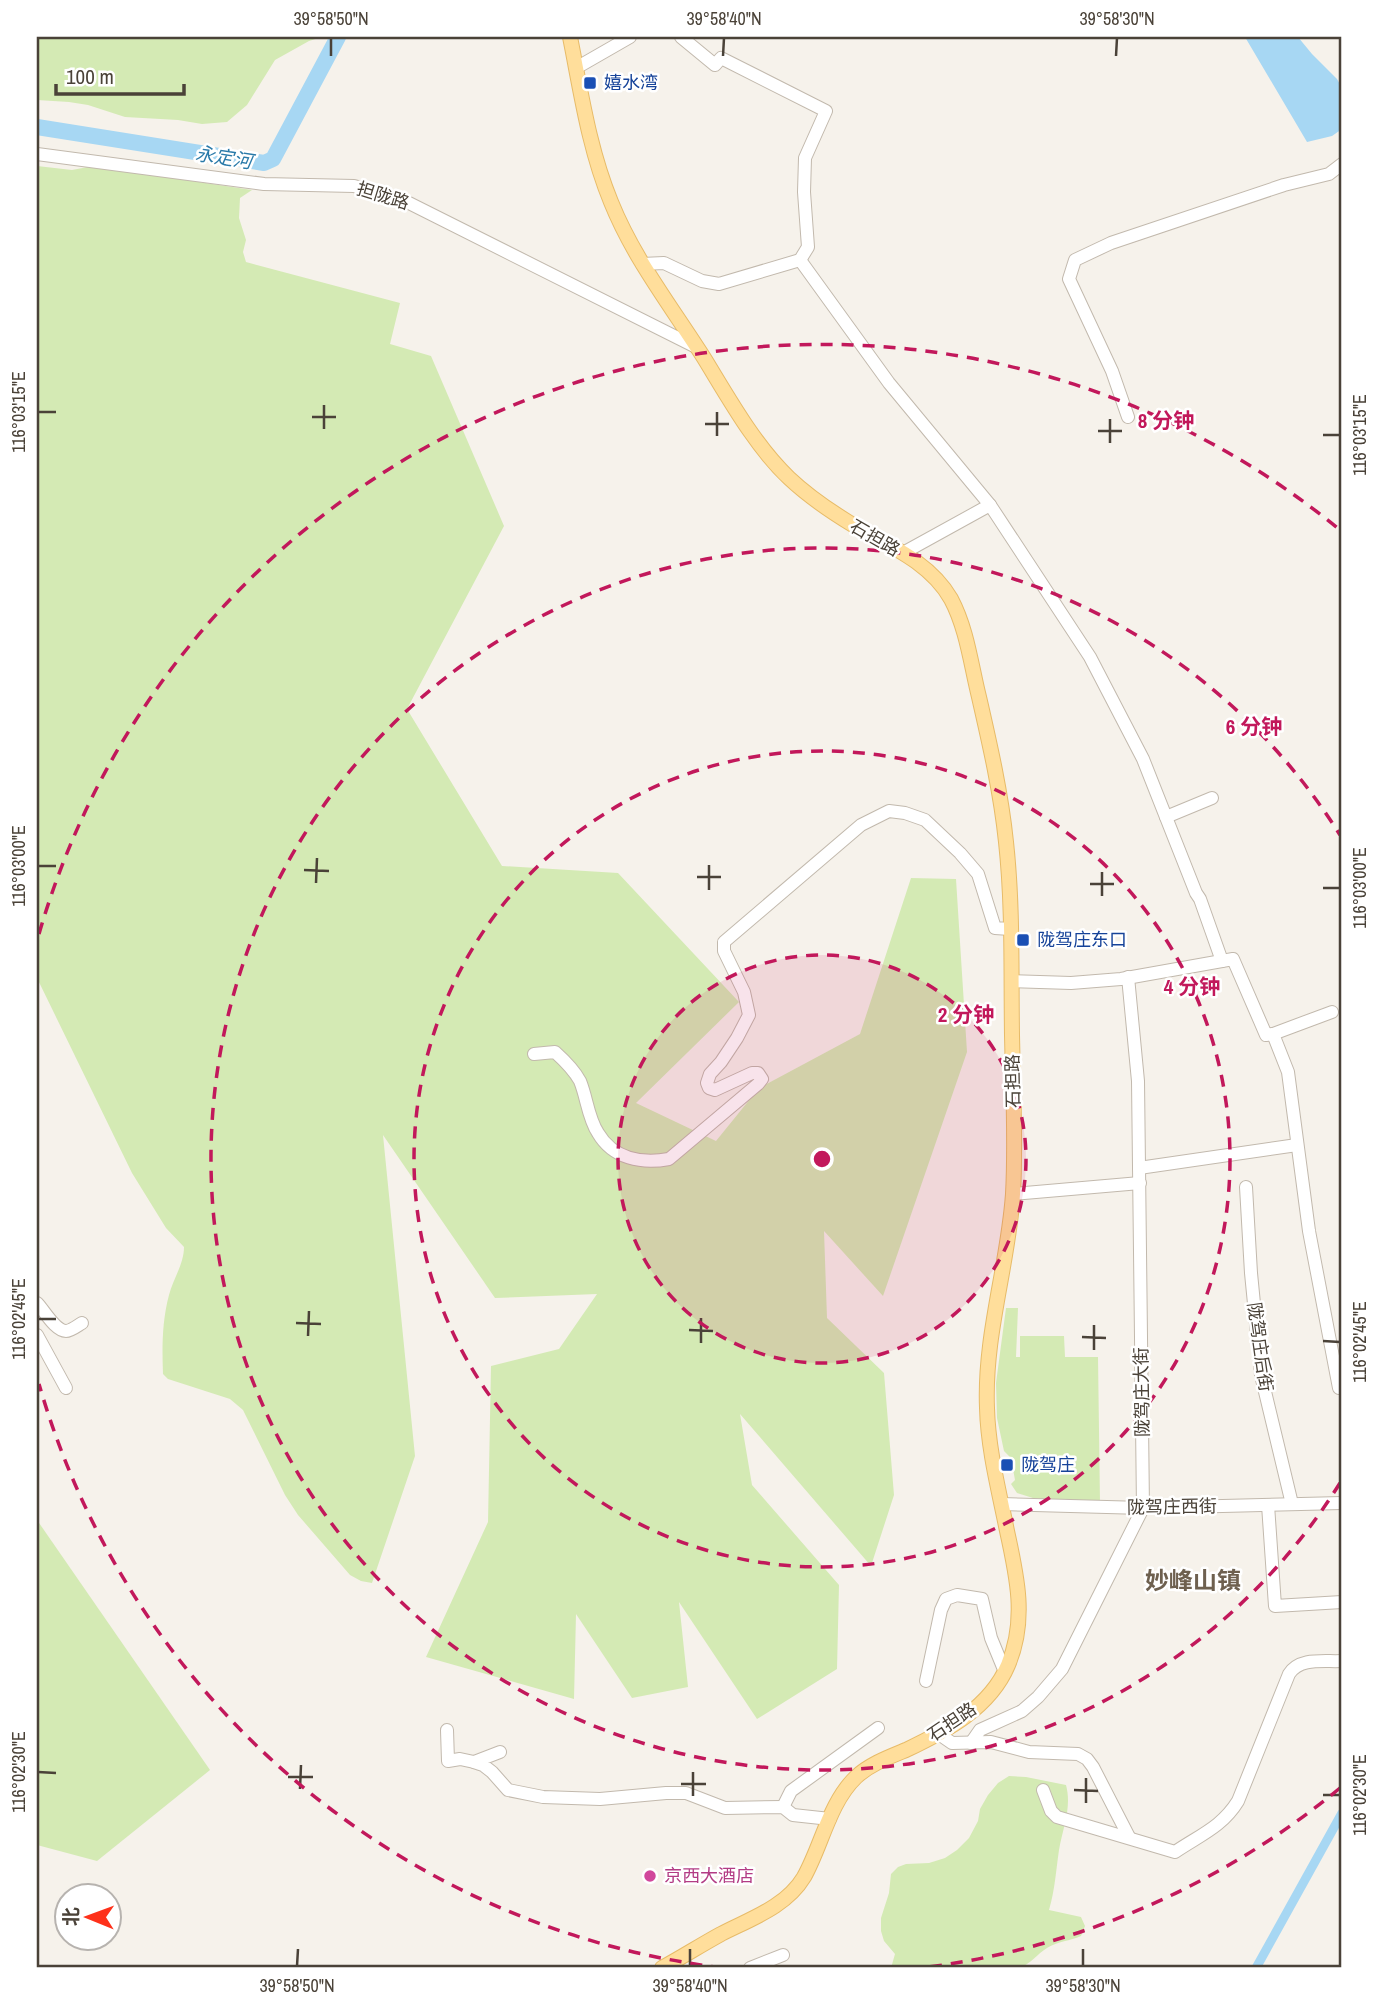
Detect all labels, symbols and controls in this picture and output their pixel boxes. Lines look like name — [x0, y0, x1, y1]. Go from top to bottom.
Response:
text: 39°58'50"N — [293, 6, 369, 31]
text: 39°58'40"N — [686, 6, 762, 31]
text: 39°58'30"N — [1079, 6, 1155, 31]
scale bar — [56, 52, 184, 96]
text: 100 m — [66, 62, 114, 91]
place label: 嬉水湾 — [604, 70, 658, 95]
marker: 嬉水湾 — [582, 75, 598, 91]
water label: 永定河 — [194, 140, 258, 175]
street label: 担陇路 — [354, 176, 413, 215]
text: 116°03'15"E — [6, 371, 31, 453]
text: 116°03'15"E — [1347, 394, 1372, 476]
text: 8 分钟 — [1138, 406, 1194, 435]
street label: 石担路 — [846, 513, 905, 562]
text: 6 分钟 — [1226, 712, 1282, 741]
text: 116°03'00"E — [6, 825, 31, 907]
text: 116°03'00"E — [1347, 847, 1372, 929]
place label: 陇驾庄东口 — [1037, 927, 1127, 952]
marker: 陇驾庄东口 — [1015, 932, 1031, 948]
text: 4 分钟 — [1164, 972, 1220, 1001]
text: 2 分钟 — [938, 1000, 994, 1029]
street label: 石担路 — [1000, 1054, 1025, 1108]
centre of rings — [810, 1147, 834, 1171]
text: 116°02'45"E — [6, 1278, 31, 1360]
street label: 陇驾庄后街 — [1242, 1301, 1279, 1393]
text: 116°02'45"E — [1347, 1301, 1372, 1383]
street label: 陇驾庄大街 — [1128, 1347, 1155, 1437]
place label: 陇驾庄 — [1021, 1452, 1075, 1477]
marker: 陇驾庄 — [999, 1457, 1015, 1473]
street label: 陇驾庄西街 — [1127, 1493, 1217, 1520]
district label: 妙峰山镇 — [1145, 1564, 1241, 1596]
street label: 石担路 — [922, 1696, 981, 1747]
text: 116°02'30"E — [6, 1731, 31, 1813]
text: 116°02'30"E — [1347, 1754, 1372, 1836]
place label: 京西大酒店 — [664, 1863, 754, 1888]
marker: 京西大酒店 — [642, 1868, 658, 1884]
north arrow — [52, 1882, 122, 1952]
text: 北 — [58, 1907, 84, 1926]
text: 39°58'50"N — [259, 1973, 335, 1998]
text: 39°58'40"N — [652, 1973, 728, 1998]
text: 39°58'30"N — [1045, 1973, 1121, 1998]

